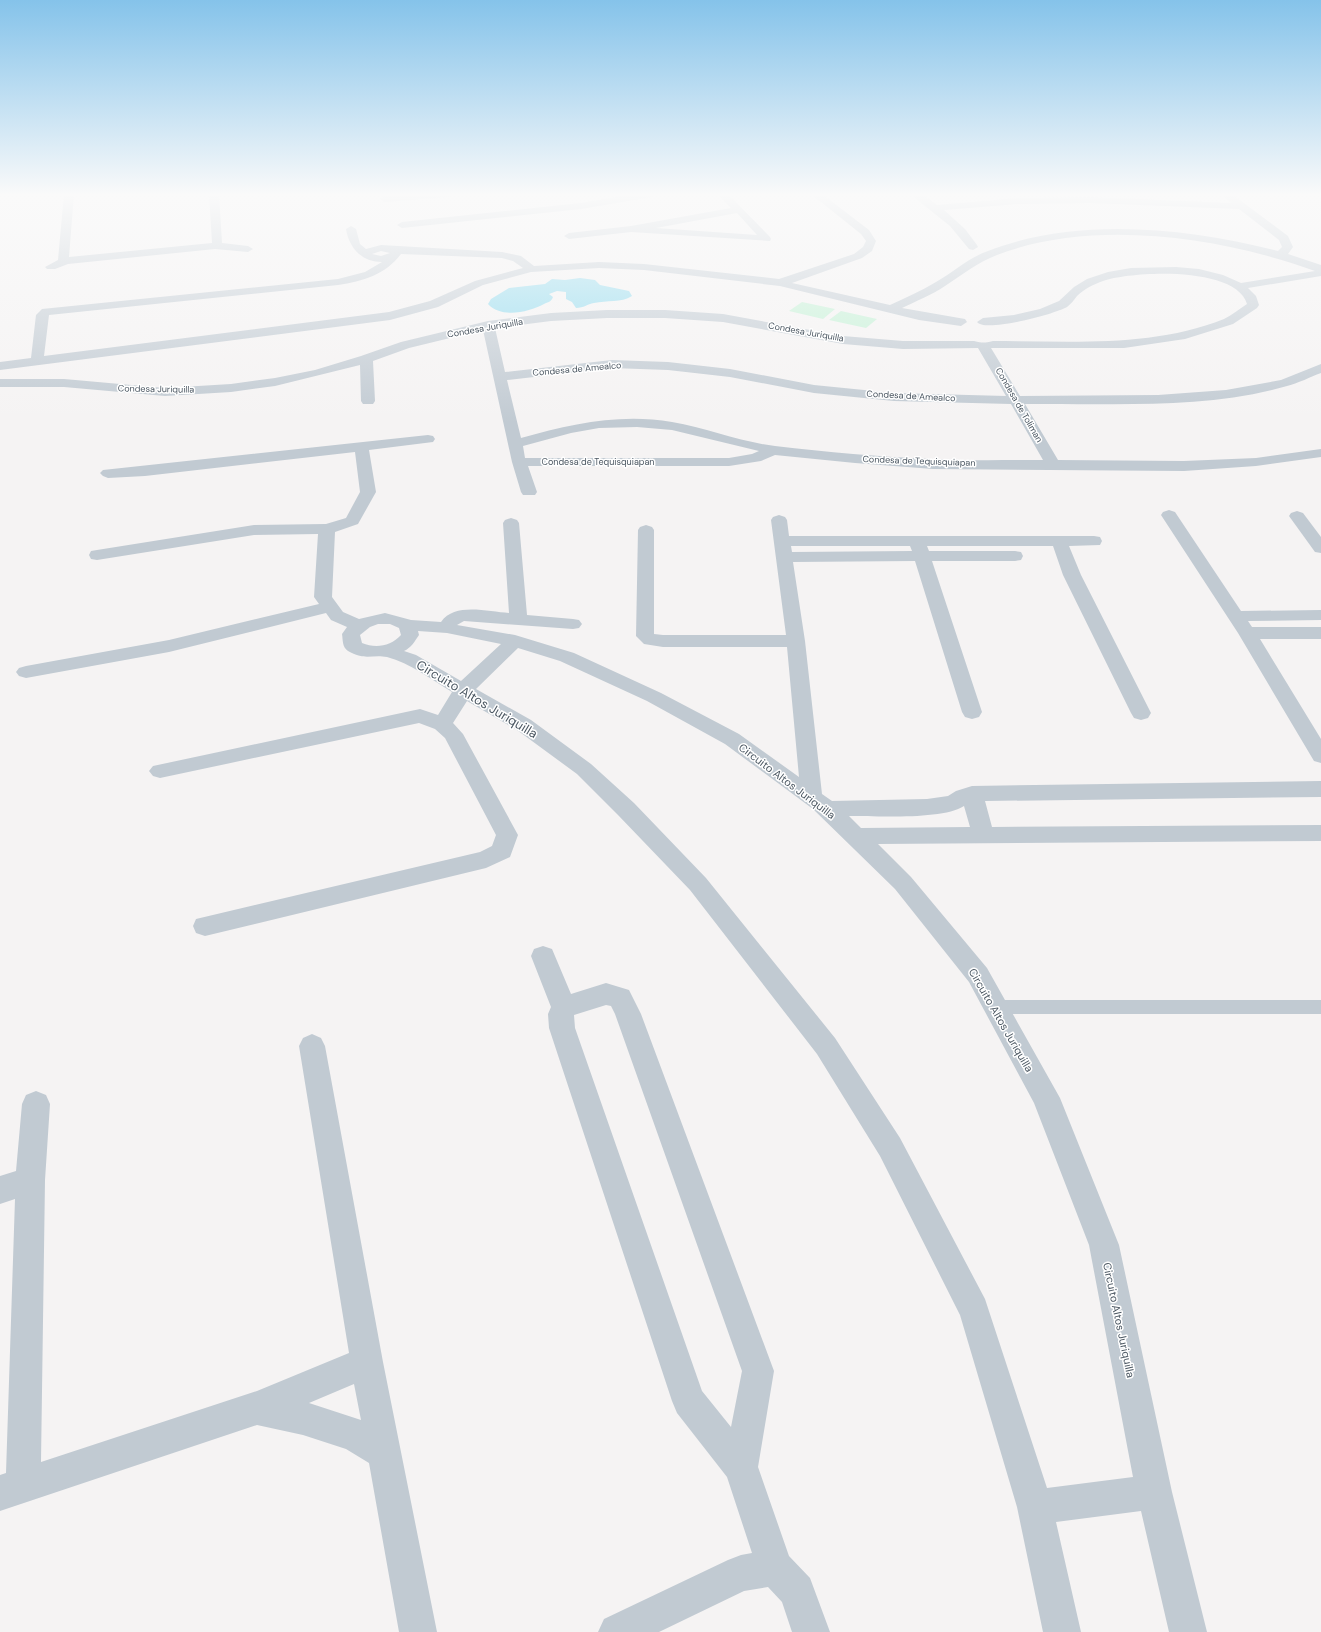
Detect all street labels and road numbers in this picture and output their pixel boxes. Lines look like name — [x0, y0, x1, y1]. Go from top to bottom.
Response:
street label: Condesa Juriquilla — [446, 315, 524, 341]
street label: Condesa Juriquilla — [767, 319, 845, 345]
street label: Condesa de Amealco — [532, 359, 622, 379]
street label: Condesa de Toliman — [993, 365, 1045, 445]
street label: Condesa Juriquilla — [118, 382, 194, 396]
street label: Condesa de Amealco — [866, 388, 956, 404]
street label: Condesa de Tequisquiapan — [862, 453, 976, 469]
street label: Condesa de Tequisquiapan — [541, 456, 655, 468]
street label: Circuito Altos Juriquilla — [413, 656, 541, 742]
street label: Circuito Altos Juriquilla — [736, 740, 838, 822]
street label: Circuito Altos Juriquilla — [966, 966, 1036, 1074]
street label: Circuito Altos Juriquilla — [1100, 1261, 1138, 1379]

